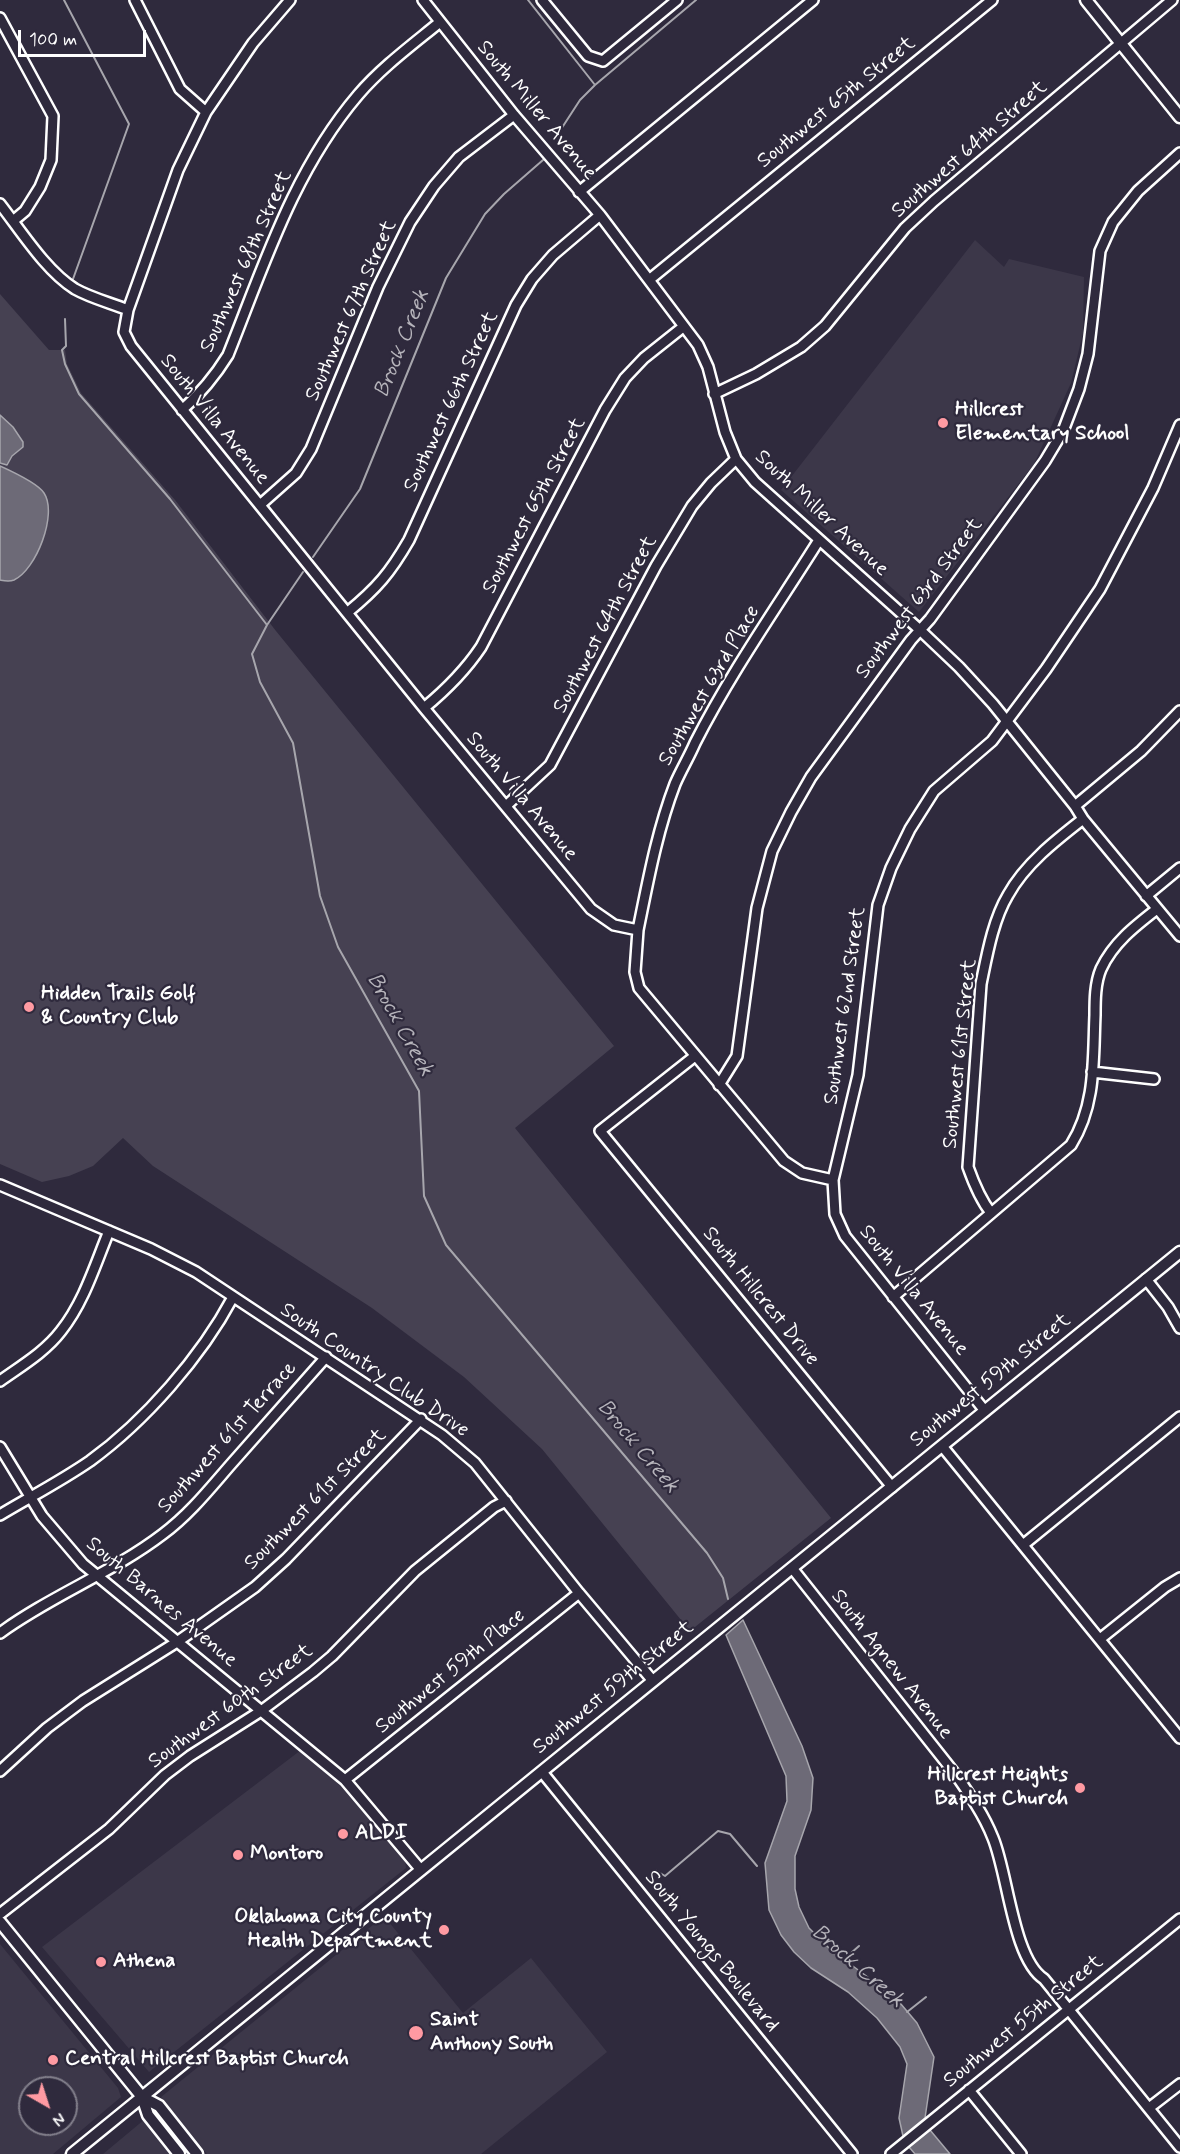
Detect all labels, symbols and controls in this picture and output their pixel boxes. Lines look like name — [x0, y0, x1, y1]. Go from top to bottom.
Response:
scale bar — [21, 18, 148, 56]
text: 100 m — [29, 28, 77, 52]
street label: Southwest 65th Street — [753, 32, 921, 174]
street label: South Miller Avenue — [470, 36, 602, 186]
street label: Southwest 64th Street — [887, 76, 1053, 224]
street label: Southwest 68th Street — [196, 167, 298, 357]
street label: Southwest 67th Street — [301, 217, 403, 405]
water label: Brock Creek — [369, 286, 437, 402]
street label: Southwest 66th Street — [399, 308, 505, 496]
street label: South Villa Avenue — [154, 350, 274, 490]
place label: Hillcrest Elementary School — [955, 398, 1130, 448]
street label: Southwest 65th Street — [478, 414, 592, 598]
marker: Hillcrest Elementary School — [936, 416, 950, 430]
street label: South Miller Avenue — [749, 445, 893, 583]
street label: Southwest 63rd Street — [851, 514, 989, 684]
street label: Southwest 64th Street — [548, 532, 664, 718]
street label: Southwest 63rd Place — [654, 601, 766, 771]
street label: South Villa Avenue — [460, 727, 582, 867]
street label: Southwest 62nd Street — [820, 905, 872, 1107]
street label: Southwest 61st Street — [938, 958, 984, 1150]
water label: Brock Creek — [360, 969, 438, 1081]
place label: Hidden Trails Golf & Country Club — [41, 982, 196, 1032]
marker: Hidden Trails Golf & Country Club — [22, 1000, 36, 1014]
street label: South Villa Avenue — [853, 1221, 973, 1361]
street label: South Hillcrest Drive — [696, 1222, 824, 1372]
street label: South Country Club Drive — [275, 1298, 473, 1444]
street label: Southwest 59th Street — [906, 1309, 1076, 1453]
street label: Southwest 61st Terrace — [153, 1357, 303, 1519]
water label: Brock Creek — [590, 1395, 684, 1499]
street label: Southwest 61st Street — [240, 1424, 392, 1576]
street label: South Barnes Avenue — [80, 1532, 242, 1674]
street label: South Agnew Avenue — [825, 1585, 957, 1745]
street label: Southwest 59th Place — [371, 1604, 531, 1740]
street label: Southwest 59th Street — [529, 1616, 699, 1760]
street label: Southwest 60th Street — [144, 1639, 318, 1775]
place label: Hillcrest Heights Baptist Church — [927, 1763, 1068, 1813]
marker: Hillcrest Heights Baptist Church — [1073, 1781, 1087, 1795]
place label: ALDI — [355, 1821, 407, 1847]
marker: ALDI — [336, 1827, 350, 1841]
place label: Montoro — [250, 1842, 323, 1868]
marker: Montoro — [231, 1848, 245, 1862]
street label: South Youngs Boulevard — [638, 1866, 784, 2038]
place label: Oklahoma City County Health Department — [234, 1905, 432, 1955]
water label: Brock Creek — [805, 1920, 909, 2014]
marker: Oklahoma City County Health Department — [437, 1923, 451, 1937]
place label: Athena — [113, 1949, 176, 1975]
street label: Southwest 55th Street — [939, 1950, 1109, 2094]
marker: Athena — [94, 1955, 108, 1969]
place label: Saint Anthony South — [430, 2008, 554, 2058]
marker: Saint Anthony South — [407, 2024, 425, 2042]
place label: Central Hillcrest Baptist Church — [65, 2047, 349, 2073]
marker: Central Hillcrest Baptist Church — [46, 2053, 60, 2067]
north arrow — [18, 2076, 78, 2136]
text: N — [48, 2107, 69, 2130]

